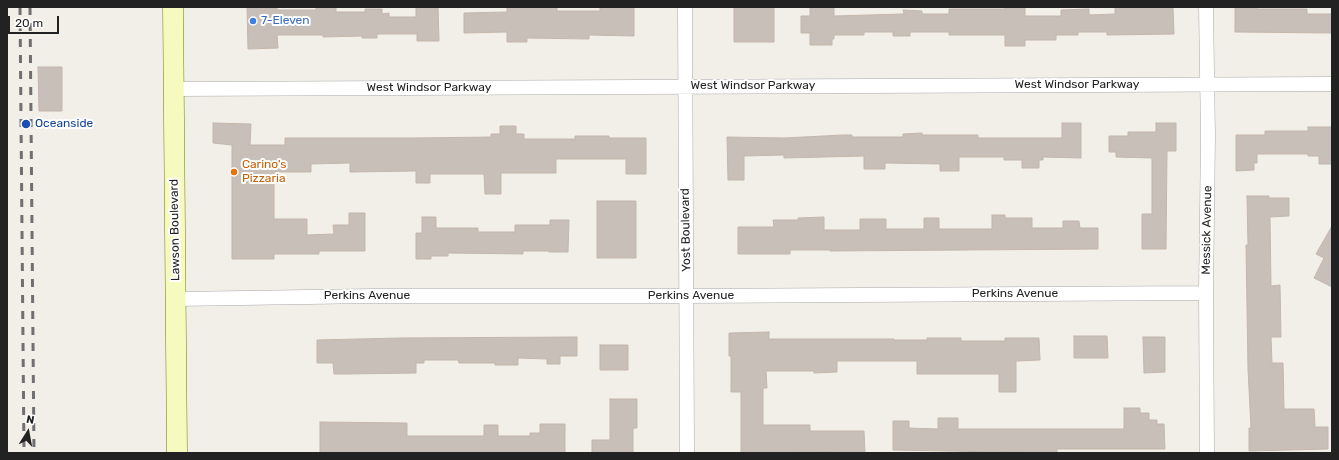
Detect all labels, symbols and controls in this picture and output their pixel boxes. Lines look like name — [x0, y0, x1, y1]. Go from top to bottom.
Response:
scale bar — [10, 8, 61, 34]
place label: 7-Eleven — [261, 14, 310, 28]
text: 20 m — [15, 16, 43, 30]
marker: 7-Eleven — [248, 16, 258, 26]
street label: West Windsor Parkway — [1015, 78, 1139, 92]
street label: West Windsor Parkway — [691, 79, 815, 93]
street label: West Windsor Parkway — [367, 81, 491, 95]
place label: Oceanside — [35, 117, 93, 131]
marker: Oceanside — [20, 118, 32, 130]
place label: Carino's Pizzaria — [242, 158, 286, 186]
marker: Carino's Pizzaria — [229, 167, 239, 177]
street label: Lawson Boulevard — [167, 179, 183, 281]
street label: Messick Avenue — [1199, 185, 1215, 275]
street label: Yost Boulevard — [678, 188, 694, 272]
street label: Perkins Avenue — [972, 287, 1058, 301]
street label: Perkins Avenue — [324, 289, 410, 303]
street label: Perkins Avenue — [648, 289, 734, 303]
north arrow — [8, 412, 48, 452]
text: N — [25, 413, 36, 427]

